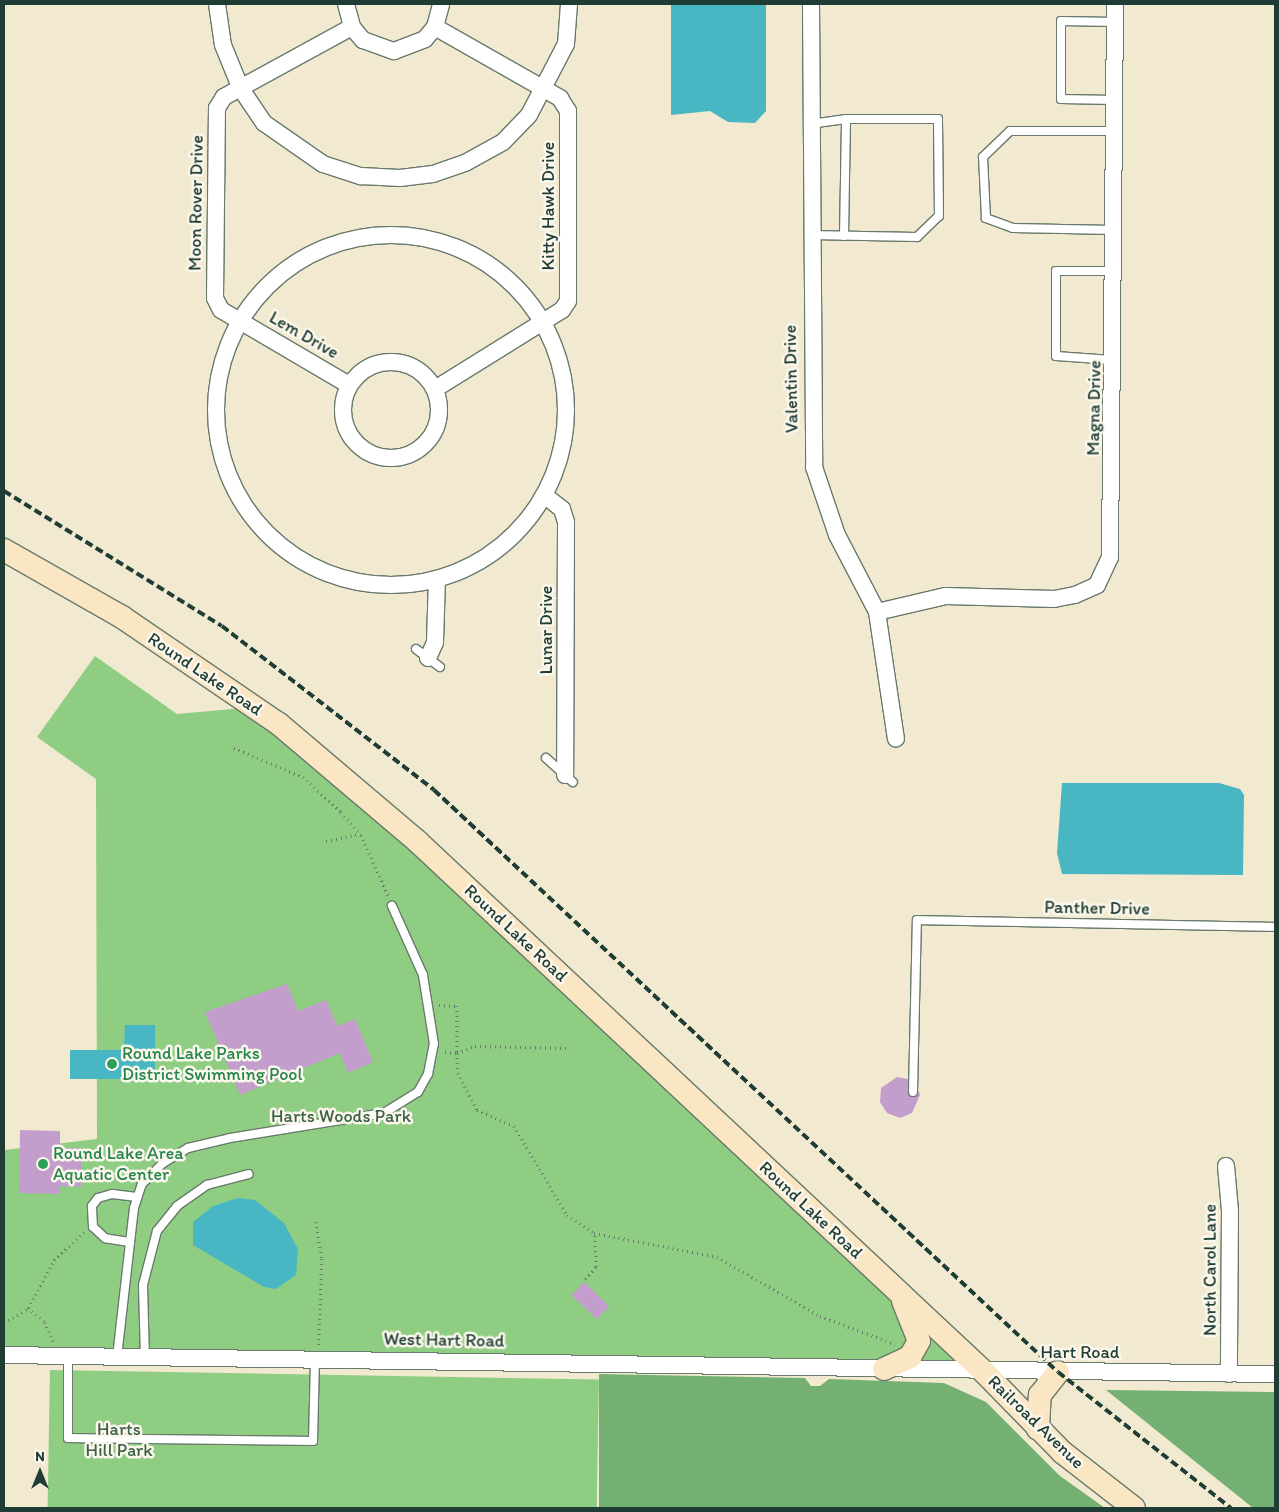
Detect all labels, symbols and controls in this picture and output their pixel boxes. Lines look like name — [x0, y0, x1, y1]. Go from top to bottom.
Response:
street label: Moon Rover Drive — [184, 135, 208, 271]
street label: Kitty Hawk Drive — [537, 141, 559, 271]
street label: Lem Drive — [265, 306, 343, 364]
street label: Valentin Drive — [779, 325, 803, 433]
street label: Magna Drive — [1082, 360, 1106, 456]
street label: Lunar Drive — [535, 585, 557, 675]
street label: Round Lake Road — [144, 628, 266, 720]
street label: Round Lake Road — [460, 880, 572, 986]
street label: Panther Drive — [1044, 896, 1150, 920]
place label: Round Lake Parks District Swimming Pool — [122, 1043, 302, 1086]
marker: Round Lake Parks District Swimming Pool — [106, 1058, 118, 1070]
park label: Harts Woods Park — [272, 1105, 410, 1127]
place label: Round Lake Area Aquatic Center — [53, 1143, 183, 1186]
street label: Round Lake Road — [755, 1157, 867, 1263]
marker: Round Lake Area Aquatic Center — [37, 1158, 49, 1170]
street label: North Carol Lane — [1199, 1204, 1221, 1336]
street label: West Hart Road — [383, 1328, 505, 1352]
street label: Hart Road — [1041, 1341, 1119, 1363]
street label: Railroad Avenue — [983, 1371, 1089, 1473]
park label: Harts Hill Park — [86, 1419, 152, 1462]
north arrow — [15, 1447, 65, 1497]
text: N — [35, 1448, 45, 1465]

